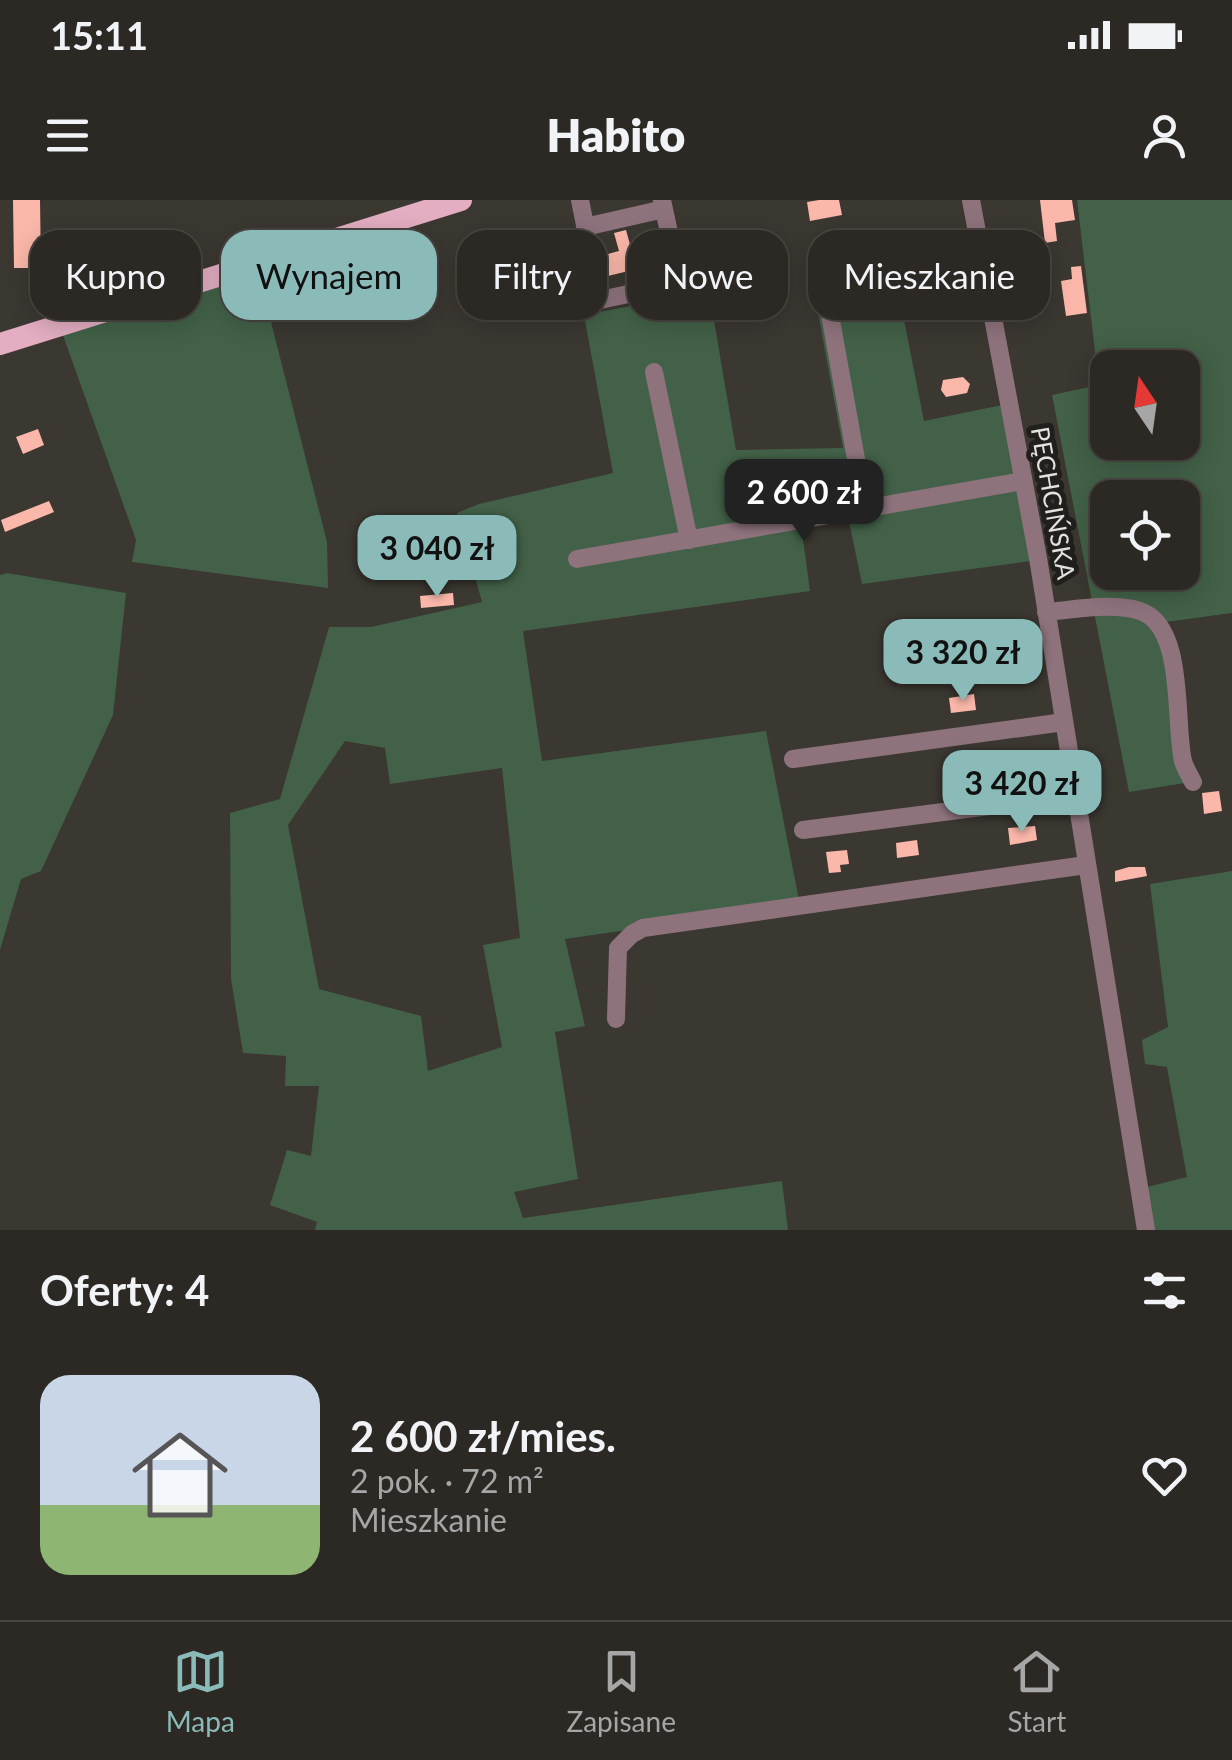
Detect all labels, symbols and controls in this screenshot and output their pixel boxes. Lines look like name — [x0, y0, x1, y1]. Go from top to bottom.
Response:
text: 15:11 — [50, 12, 148, 58]
icon: menu — [40, 108, 95, 163]
text: Habito — [547, 108, 685, 162]
icon: person — [1137, 108, 1192, 163]
chip: Kupno — [30, 230, 201, 320]
chip: Wynajem — [221, 230, 437, 320]
chip: Filtry — [457, 230, 607, 320]
chip: Nowe — [627, 230, 788, 320]
chip: Mieszkanie — [808, 230, 1050, 320]
north arrow — [1090, 350, 1200, 460]
map controls — [1090, 350, 1200, 590]
street label: PĘCHCIŃSKA — [1026, 424, 1082, 582]
pin: 2 600 zł — [701, 459, 907, 544]
text: 2 600 zł — [746, 472, 862, 511]
button: locate — [1090, 480, 1200, 590]
pin: 3 040 zł — [334, 515, 540, 600]
text: 3 040 zł — [379, 528, 495, 567]
pin: 3 320 zł — [860, 619, 1066, 704]
text: 3 320 zł — [905, 632, 1021, 671]
pin: 3 420 zł — [919, 750, 1125, 835]
text: 3 420 zł — [964, 763, 1080, 802]
icon: filters — [1137, 1263, 1192, 1318]
text: Oferty: 4 — [40, 1265, 209, 1315]
text: 2 600 zł/mies. — [350, 1411, 616, 1461]
icon: home — [120, 1415, 240, 1535]
icon: heart — [1137, 1448, 1192, 1503]
text: 2 pok. · 72 m² — [350, 1461, 544, 1500]
text: Mieszkanie — [350, 1500, 507, 1539]
tab: Mapa — [166, 1644, 235, 1738]
tab: Zapisane — [566, 1644, 676, 1738]
tab: Start — [1007, 1644, 1066, 1738]

